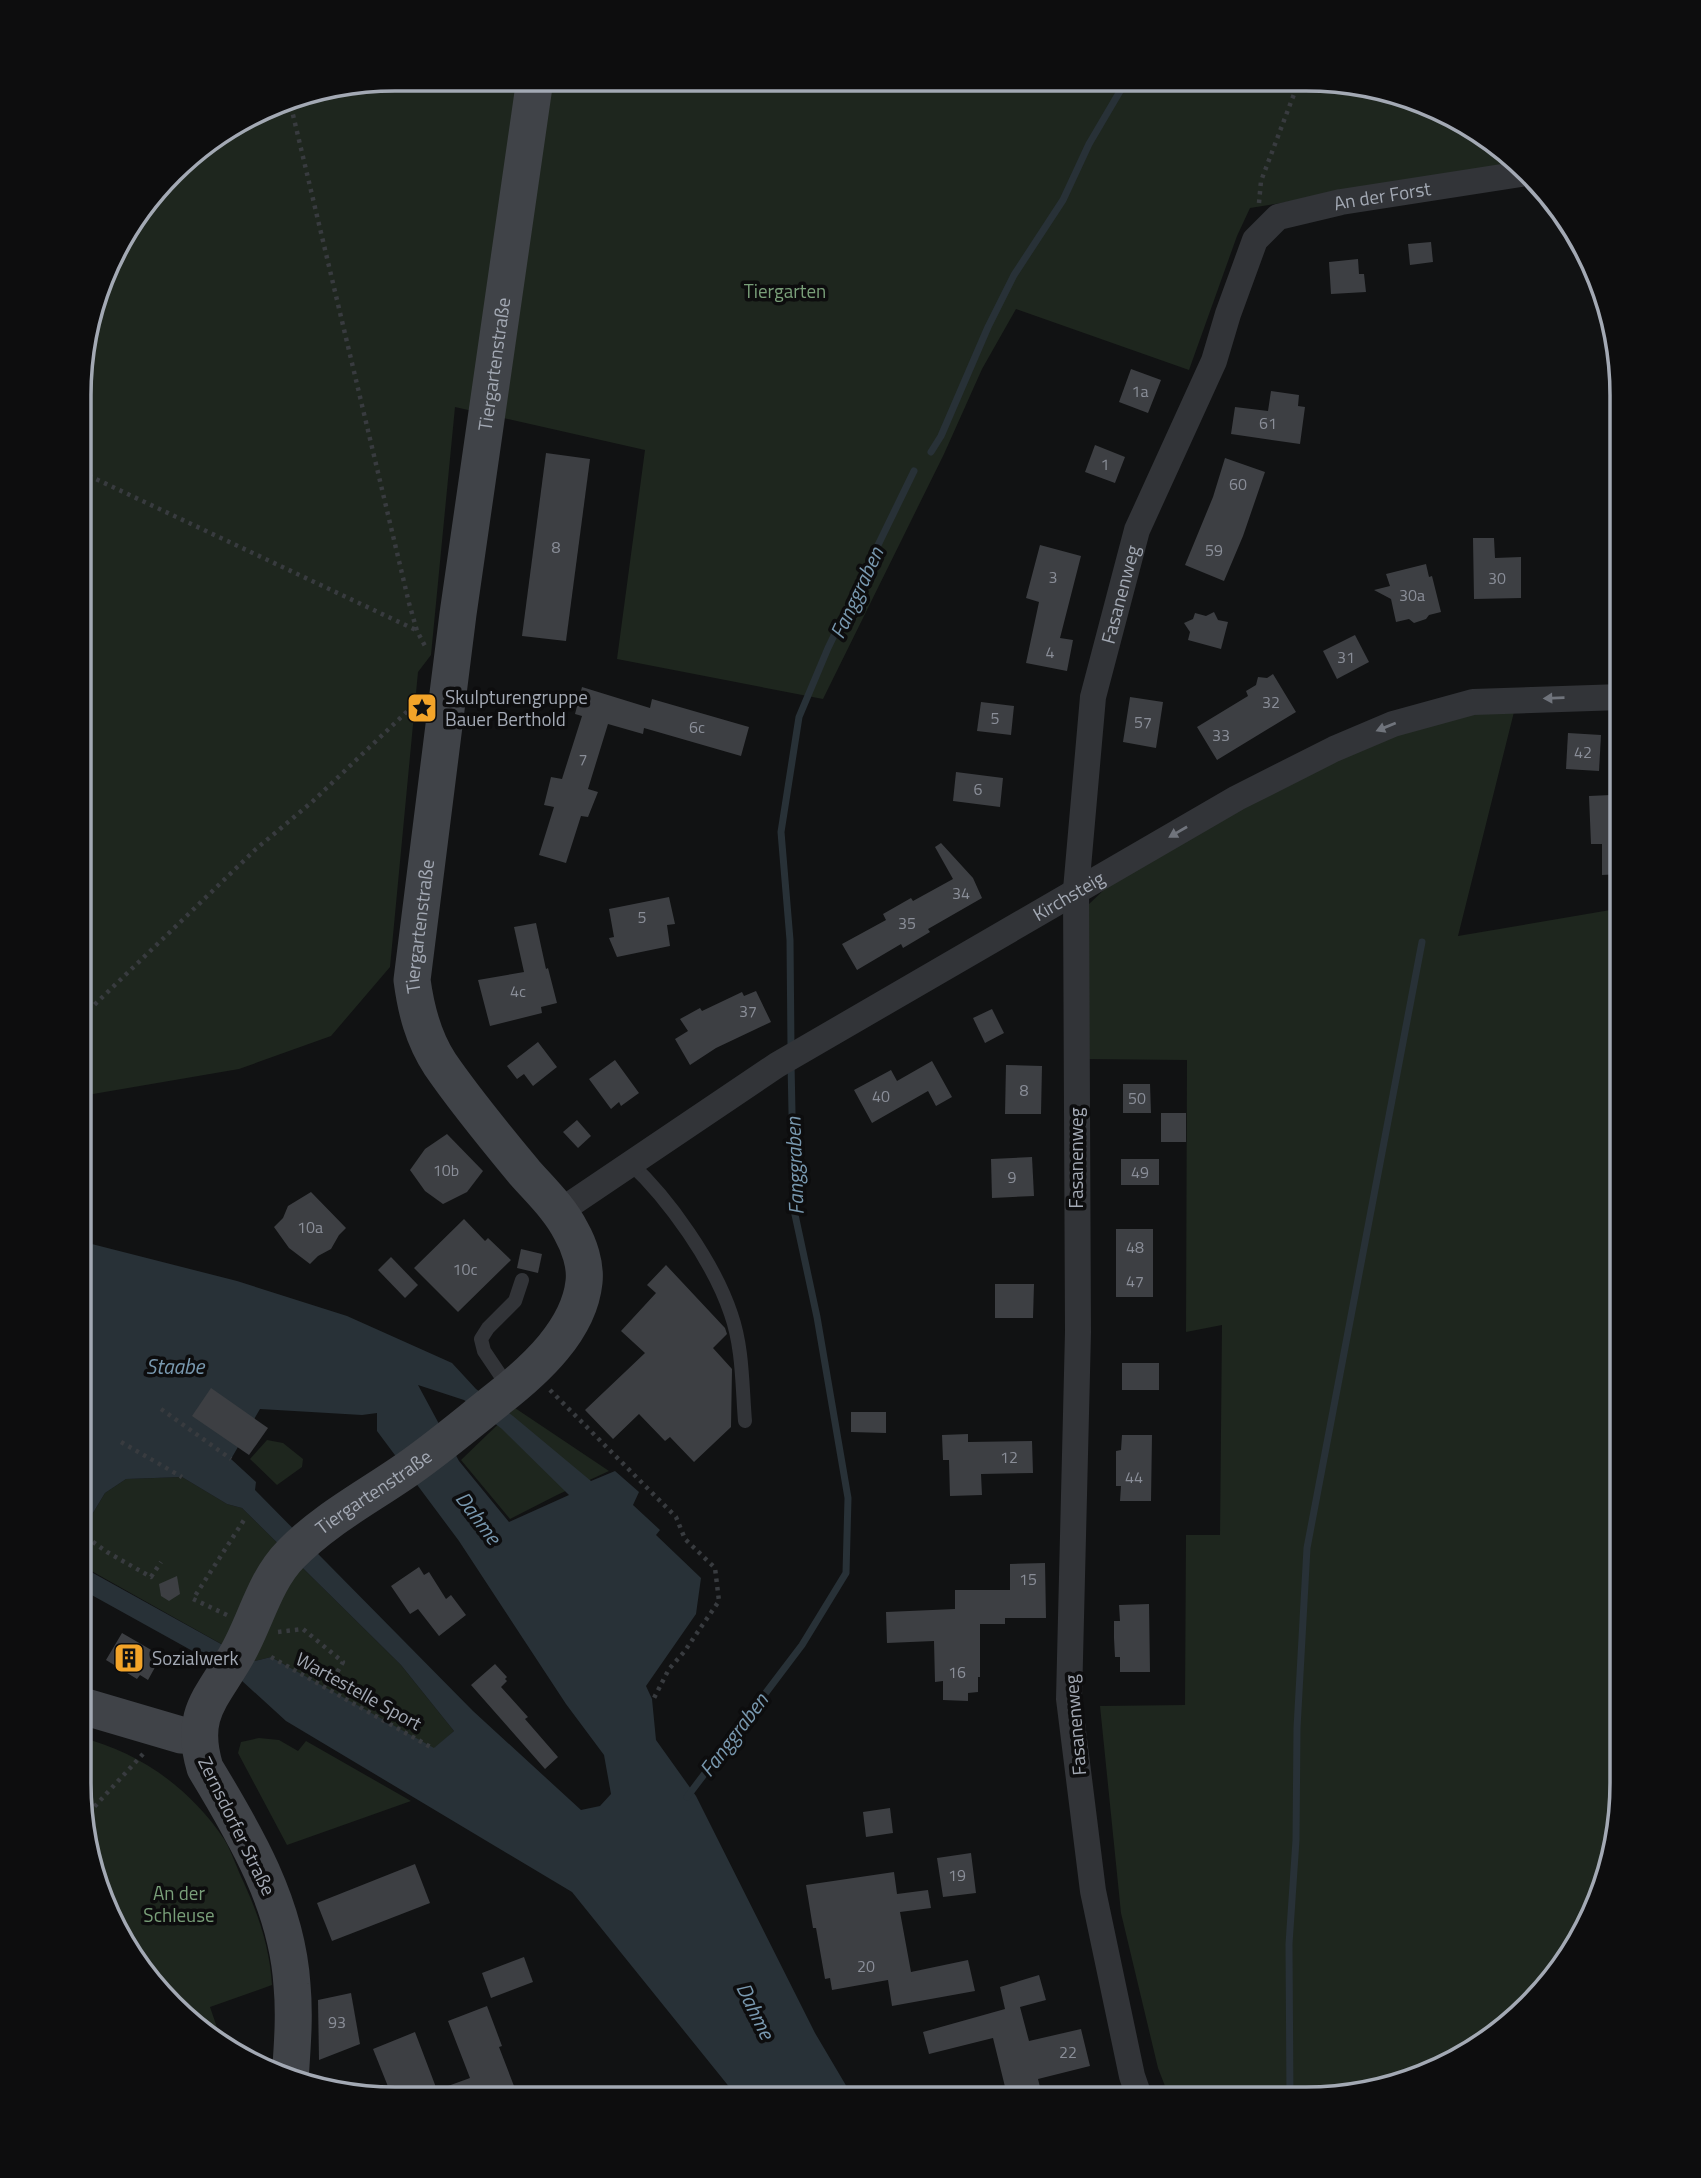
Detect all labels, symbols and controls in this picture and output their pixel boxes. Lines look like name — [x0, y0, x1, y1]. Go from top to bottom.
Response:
street label: An der Forst — [1330, 173, 1433, 217]
park label: Tiergarten — [744, 276, 826, 305]
street label: Tiergartenstraße — [470, 295, 517, 433]
house number: 1a — [1132, 379, 1148, 403]
house number: 61 — [1259, 411, 1277, 435]
house number: 1 — [1101, 452, 1109, 476]
house number: 60 — [1229, 472, 1247, 496]
house number: 8 — [552, 535, 561, 559]
house number: 59 — [1205, 538, 1223, 562]
water label: Fanggraben — [821, 541, 892, 644]
street label: Fasanenweg — [1093, 541, 1147, 647]
house number: 3 — [1049, 565, 1057, 589]
house number: 30 — [1488, 566, 1506, 590]
house number: 30a — [1399, 583, 1425, 607]
house number: 4 — [1046, 640, 1055, 664]
house number: 31 — [1337, 645, 1355, 669]
place label: Skulpturengruppe Bauer Berthold — [445, 682, 588, 733]
house number: 32 — [1262, 690, 1280, 714]
place icon: Skulpturengruppe Bauer Berthold — [405, 691, 439, 725]
one-way arrow — [1543, 692, 1565, 703]
house number: 5 — [991, 706, 1000, 730]
house number: 57 — [1134, 710, 1152, 734]
house number: 6c — [689, 715, 705, 739]
one-way arrow — [1376, 722, 1397, 733]
house number: 33 — [1212, 723, 1230, 747]
house number: 42 — [1574, 740, 1592, 764]
house number: 7 — [579, 747, 587, 771]
house number: 6 — [974, 777, 983, 801]
one-way arrow — [1168, 826, 1188, 838]
street label: Tiergartenstraße — [397, 857, 441, 995]
street label: Kirchsteig — [1027, 863, 1110, 928]
house number: 34 — [952, 881, 970, 905]
house number: 5 — [638, 905, 647, 929]
house number: 35 — [898, 911, 916, 935]
house number: 4c — [510, 979, 526, 1003]
house number: 37 — [739, 999, 757, 1023]
house number: 8 — [1020, 1078, 1029, 1102]
house number: 40 — [872, 1084, 890, 1108]
house number: 50 — [1128, 1086, 1146, 1110]
street label: Fasanenweg — [1061, 1107, 1090, 1208]
water label: Fanggraben — [776, 1116, 812, 1216]
house number: 10b — [433, 1158, 459, 1182]
house number: 49 — [1131, 1160, 1149, 1184]
house number: 9 — [1008, 1165, 1017, 1189]
house number: 10a — [297, 1215, 323, 1239]
house number: 48 — [1126, 1235, 1144, 1259]
house number: 10c — [453, 1257, 477, 1281]
house number: 47 — [1126, 1269, 1144, 1293]
water label: Staabe — [146, 1350, 205, 1382]
street label: Tiergartenstraße — [309, 1442, 437, 1541]
house number: 12 — [1000, 1445, 1018, 1469]
house number: 44 — [1125, 1465, 1143, 1489]
water label: Dahme — [448, 1484, 510, 1552]
house number: 15 — [1019, 1567, 1037, 1591]
building icon: Sozialwerk — [112, 1641, 146, 1675]
place label: Sozialwerk — [152, 1643, 239, 1672]
street label: Wartestelle Sport — [291, 1644, 428, 1737]
house number: 16 — [948, 1660, 966, 1684]
street label: Fasanenweg — [1056, 1673, 1093, 1777]
water label: Fanggraben — [691, 1685, 776, 1783]
street label: Zernsdorfer Straße — [191, 1751, 284, 1900]
house number: 19 — [948, 1863, 966, 1887]
park label: An der Schleuse — [143, 1878, 215, 1929]
house number: 20 — [857, 1954, 875, 1978]
water label: Dahme — [728, 1977, 784, 2046]
house number: 93 — [328, 2010, 346, 2034]
house number: 22 — [1059, 2040, 1077, 2064]

